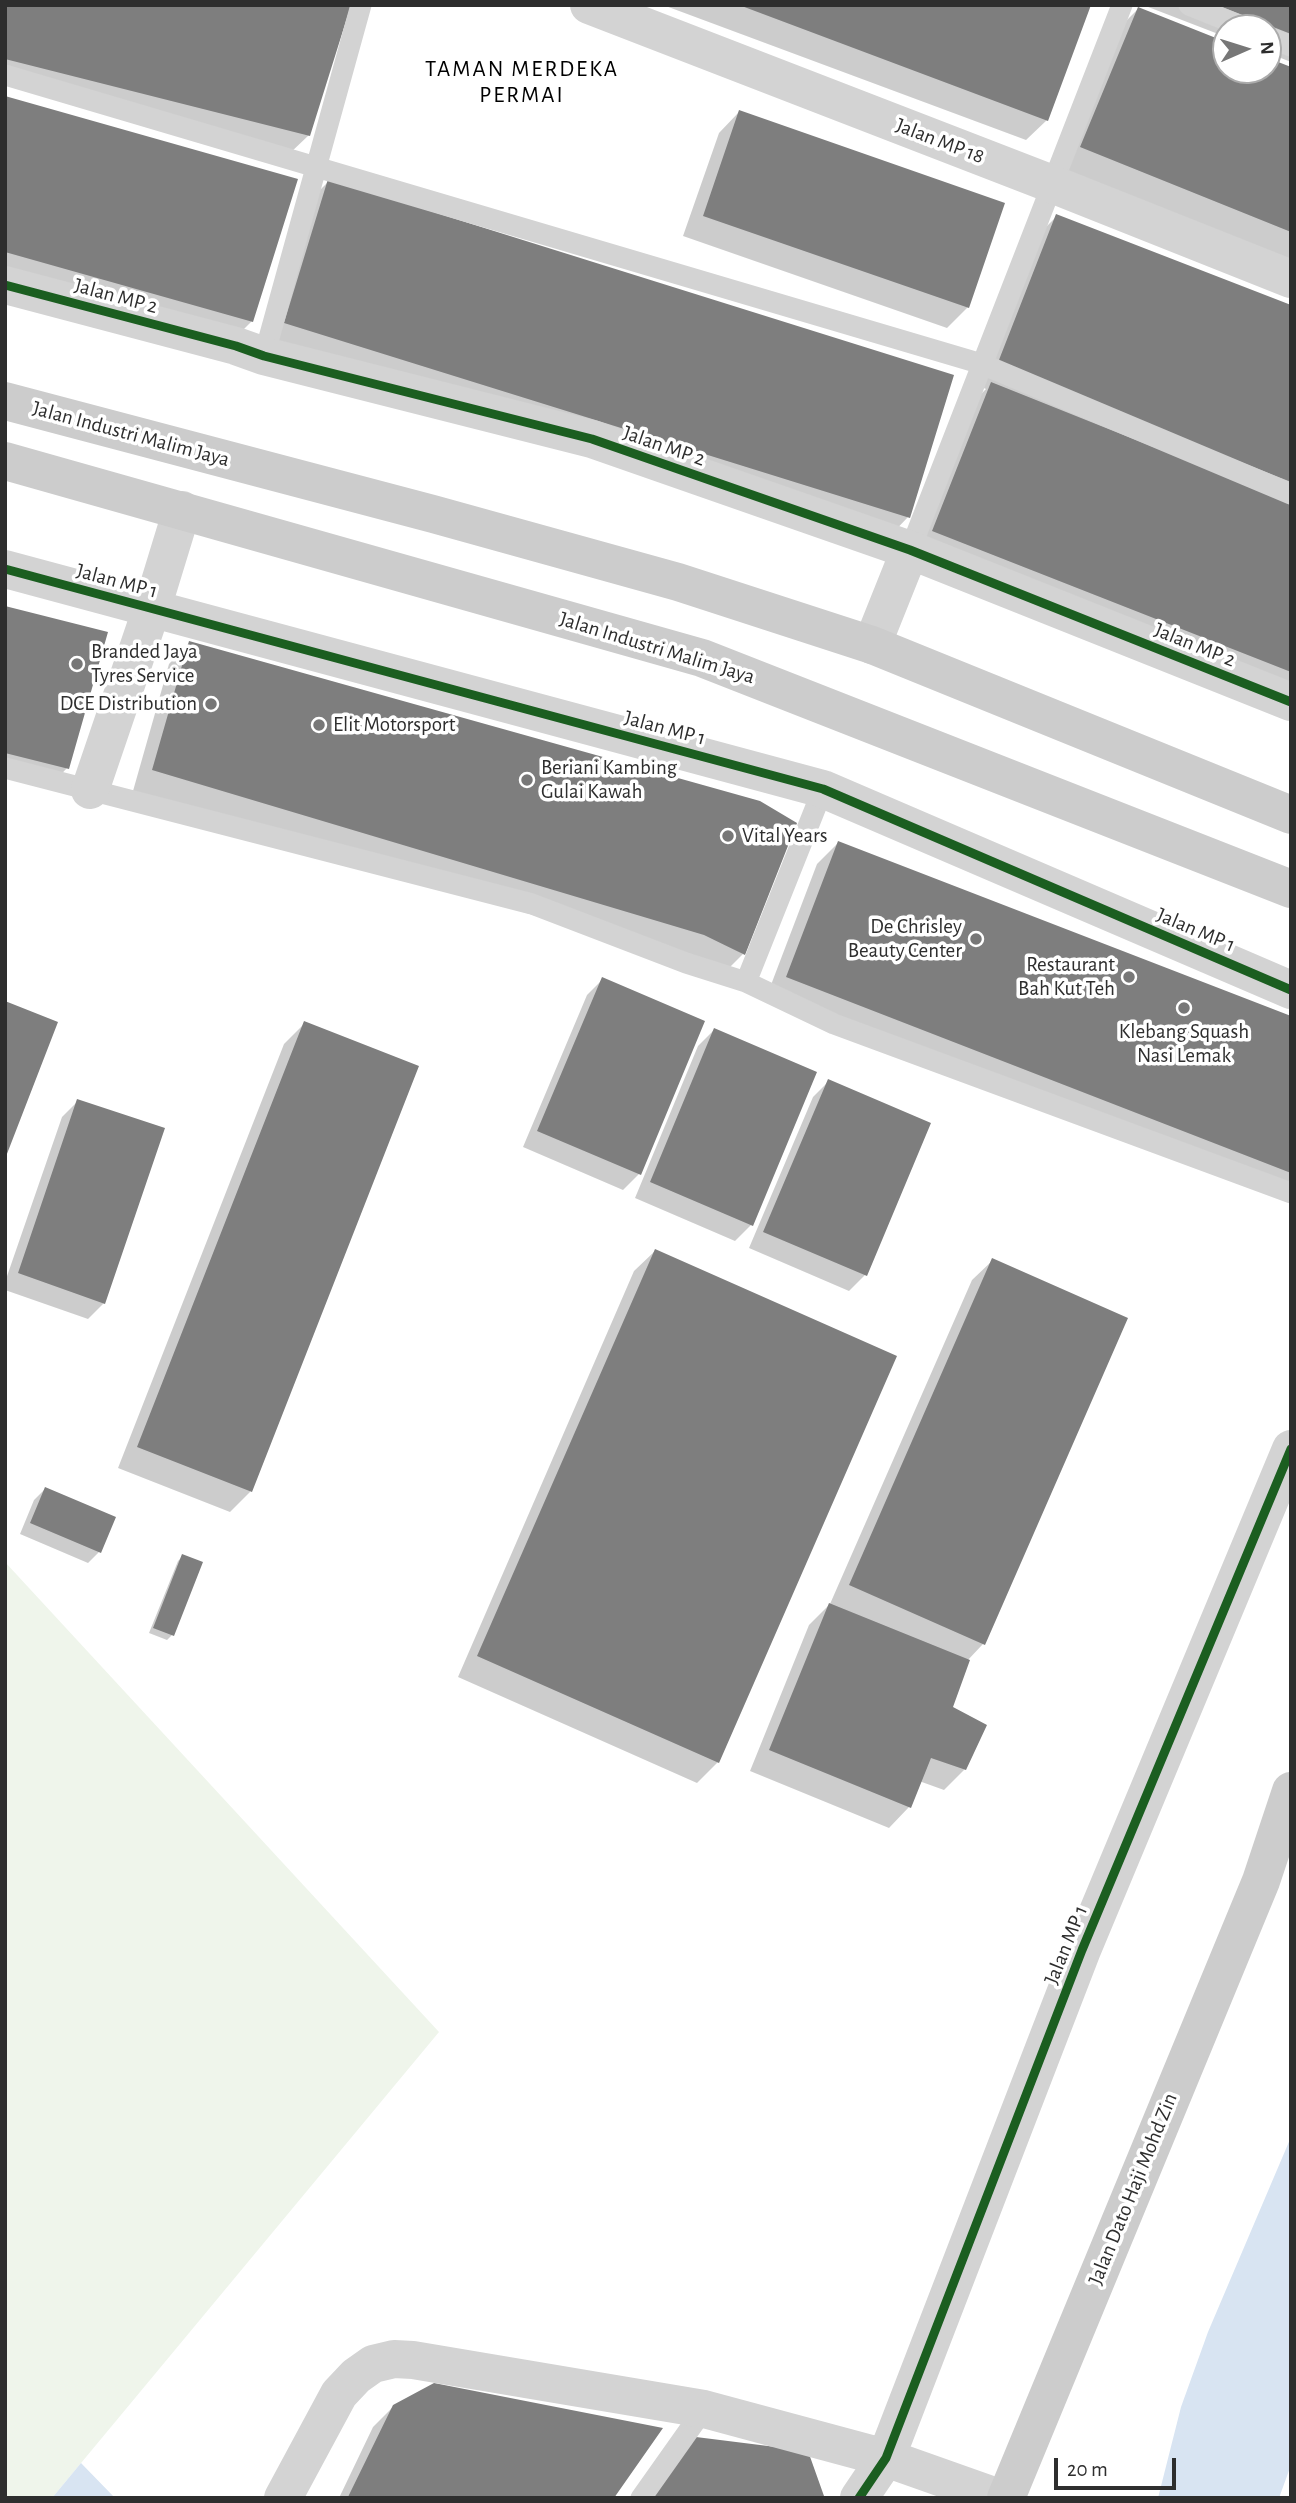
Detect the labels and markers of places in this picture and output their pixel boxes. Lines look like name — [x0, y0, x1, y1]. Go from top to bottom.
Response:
place label: Branded Jaya Tyres Service — [91, 639, 198, 689]
marker: Branded Jaya Tyres Service — [69, 656, 85, 672]
place label: DCE Distribution — [60, 691, 197, 717]
marker: DCE Distribution — [203, 696, 219, 712]
place label: Elit Motorsport — [333, 712, 455, 738]
marker: Elit Motorsport — [311, 717, 327, 733]
place label: Beriani Kambing Gulai Kawah — [541, 755, 677, 805]
marker: Beriani Kambing Gulai Kawah — [519, 772, 535, 788]
place label: Vital Years — [742, 823, 827, 849]
marker: Vital Years — [720, 828, 736, 844]
place label: De Chrisley Beauty Center — [848, 914, 962, 964]
marker: De Chrisley Beauty Center — [968, 931, 984, 947]
place label: Restaurant Bah Kut Teh — [1018, 952, 1115, 1002]
marker: Restaurant Bah Kut Teh — [1121, 969, 1137, 985]
marker: Klebang Squash Nasi Lemak — [1176, 1000, 1192, 1016]
place label: Klebang Squash Nasi Lemak — [1119, 1019, 1249, 1069]

